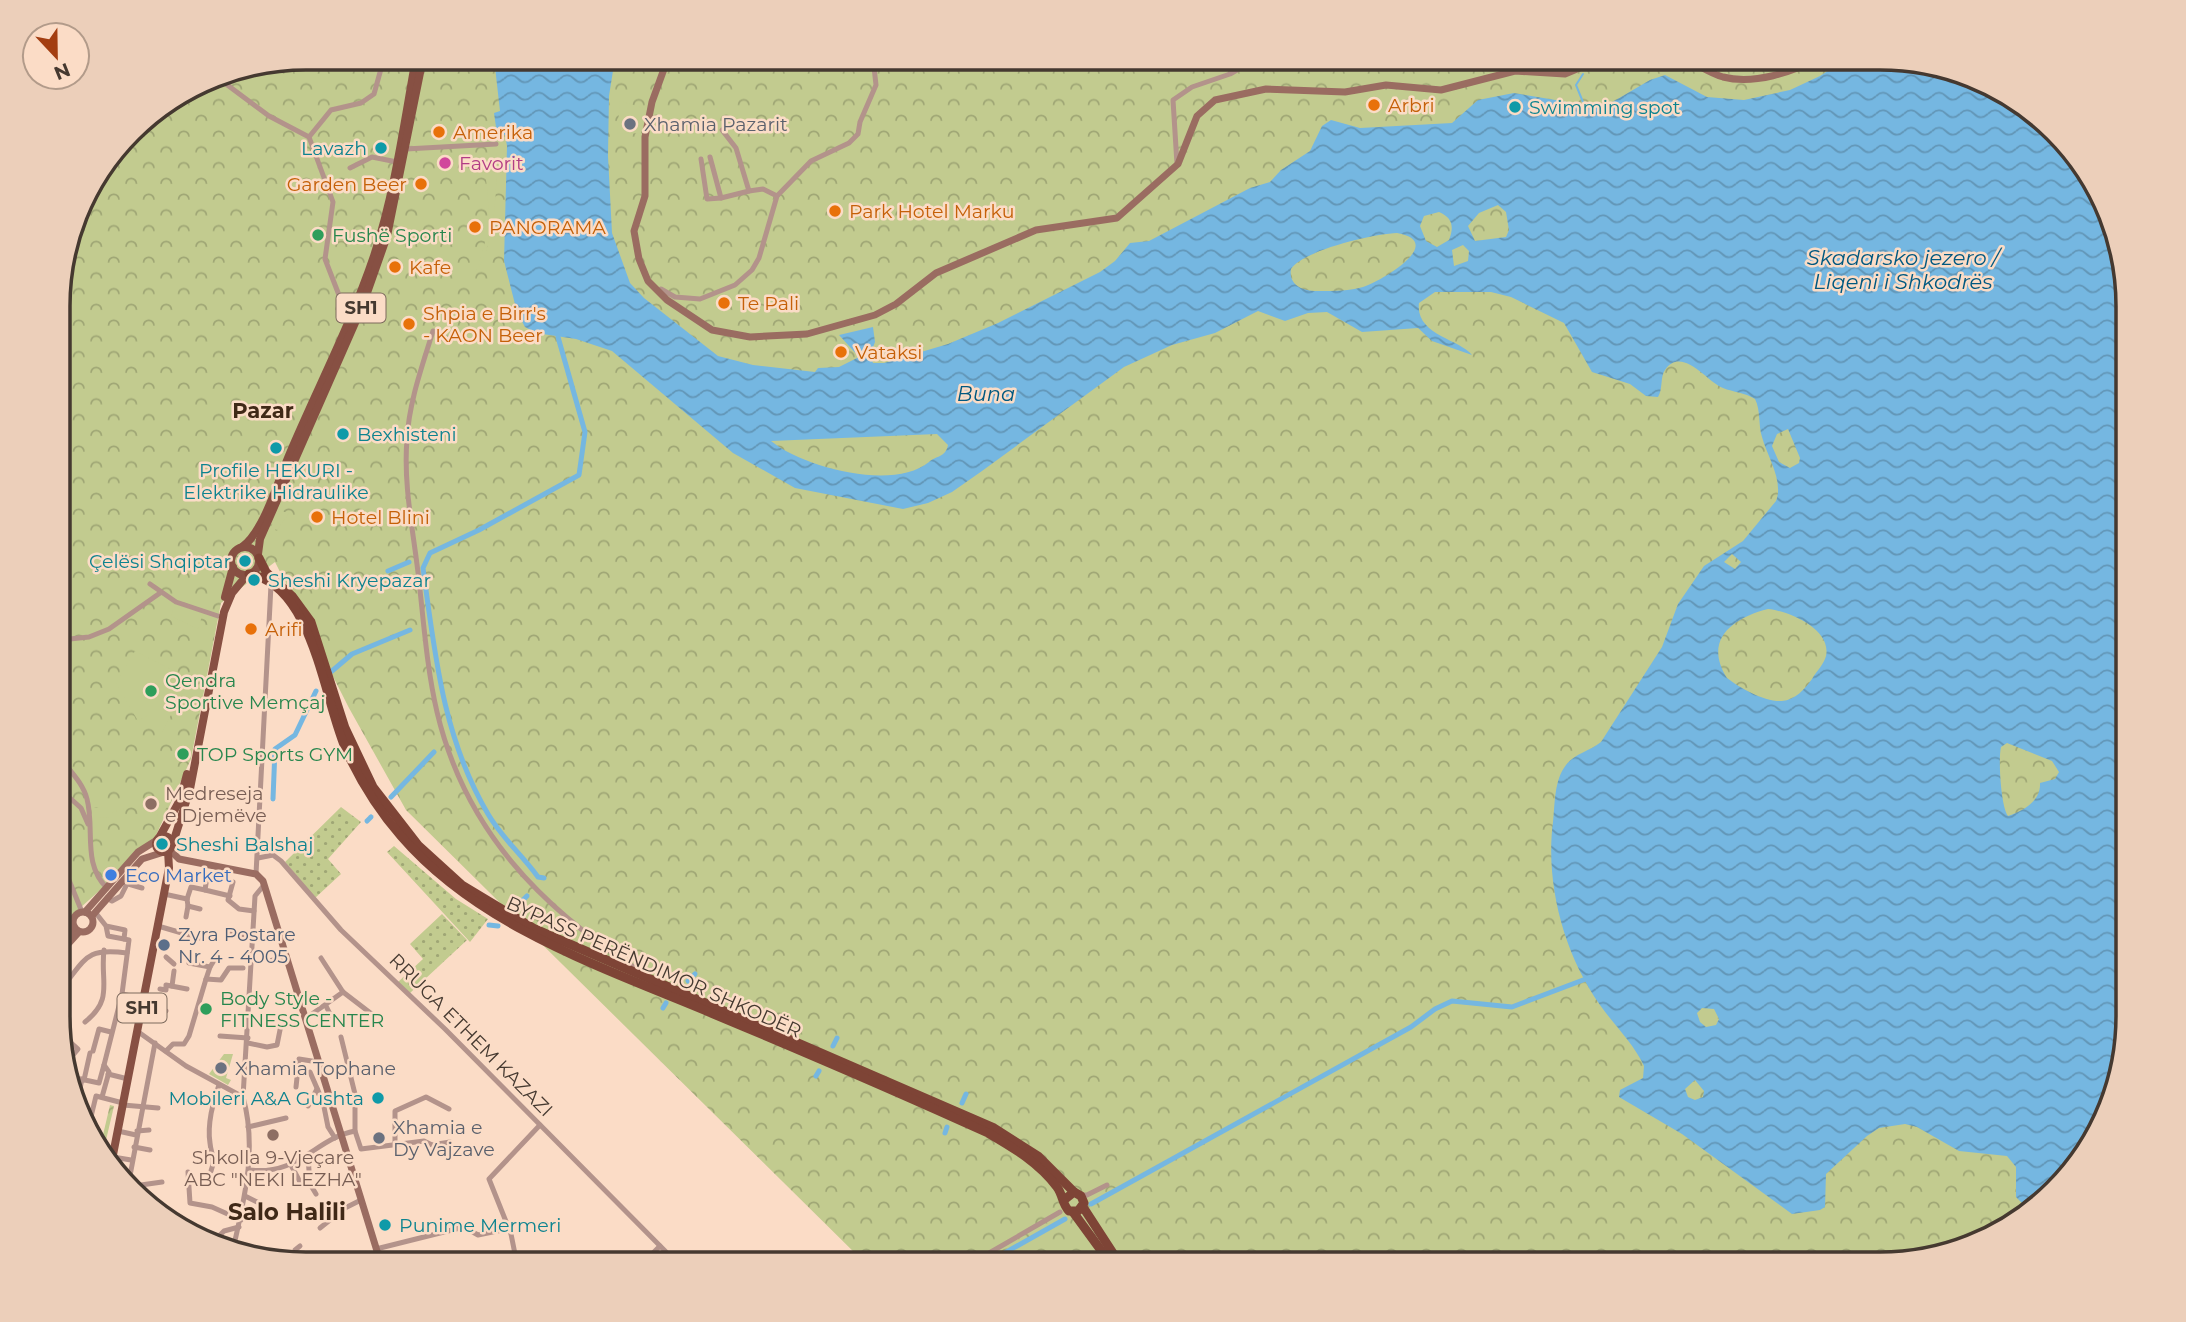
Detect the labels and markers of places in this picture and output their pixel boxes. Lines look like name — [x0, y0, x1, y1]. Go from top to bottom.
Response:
place label: Arbri — [1388, 94, 1435, 117]
place label: Swimming spot — [1529, 96, 1681, 119]
marker: Arbri — [1366, 97, 1382, 113]
marker: Swimming spot — [1507, 99, 1523, 115]
place label: Xhamia Pazarit — [644, 113, 788, 136]
marker: Xhamia Pazarit — [622, 116, 638, 132]
place label: Amerika — [453, 121, 533, 144]
marker: Amerika — [431, 124, 447, 140]
place label: Lavazh — [301, 137, 367, 160]
marker: Lavazh — [373, 140, 389, 156]
place label: Favorit — [459, 152, 524, 175]
marker: Favorit — [437, 155, 453, 171]
place label: Garden Beer — [287, 173, 407, 196]
marker: Garden Beer — [413, 176, 429, 192]
place label: Park Hotel Marku — [849, 200, 1014, 223]
marker: Park Hotel Marku — [827, 203, 843, 219]
place label: PANORAMA — [489, 216, 606, 239]
marker: PANORAMA — [467, 219, 483, 235]
place label: Fushë Sporti — [332, 224, 452, 247]
marker: Fushë Sporti — [310, 227, 326, 243]
place label: Kafe — [409, 256, 451, 279]
marker: Kafe — [387, 259, 403, 275]
place label: Te Pali — [738, 292, 799, 315]
marker: Te Pali — [716, 295, 732, 311]
place label: Shpia e Birr's - KAON Beer — [423, 302, 546, 347]
marker: Shpia e Birr's - KAON Beer — [401, 316, 417, 332]
place label: Vataksi — [855, 341, 922, 364]
marker: Vataksi — [833, 344, 849, 360]
place label: Bexhisteni — [357, 423, 457, 446]
marker: Bexhisteni — [335, 426, 351, 442]
marker: Profile HEKURI - Elektrike Hidraulike — [268, 440, 284, 456]
place label: Profile HEKURI - Elektrike Hidraulike — [183, 459, 369, 504]
place label: Hotel Blini — [331, 506, 430, 529]
marker: Hotel Blini — [309, 509, 325, 525]
place label: Çelësi Shqiptar — [89, 550, 231, 573]
marker: Çelësi Shqiptar — [237, 553, 253, 569]
place label: Sheshi Kryepazar — [268, 569, 431, 592]
marker: Sheshi Kryepazar — [246, 572, 262, 588]
place label: Arifi — [265, 618, 303, 641]
marker: Arifi — [243, 621, 259, 637]
place label: Qendra Sportive Memçaj — [165, 669, 326, 714]
marker: Qendra Sportive Memçaj — [143, 683, 159, 699]
place label: TOP Sports GYM — [197, 743, 353, 766]
marker: TOP Sports GYM — [175, 746, 191, 762]
place label: Medreseja e Djemëve — [165, 782, 267, 827]
marker: Medreseja e Djemëve — [143, 796, 159, 812]
place label: Sheshi Balshaj — [176, 833, 313, 856]
marker: Sheshi Balshaj — [154, 836, 170, 852]
place label: Eco Market — [125, 864, 232, 887]
marker: Eco Market — [103, 867, 119, 883]
place label: Zyra Postare Nr. 4 - 4005 — [178, 923, 296, 968]
marker: Zyra Postare Nr. 4 - 4005 — [156, 937, 172, 953]
place label: Body Style - FITNESS CENTER — [220, 987, 384, 1032]
marker: Body Style - FITNESS CENTER — [198, 1001, 214, 1017]
place label: Xhamia Tophane — [235, 1057, 396, 1080]
marker: Xhamia Tophane — [213, 1060, 229, 1076]
place label: Mobileri A&A Gushta — [168, 1087, 364, 1110]
marker: Mobileri A&A Gushta — [370, 1090, 386, 1106]
place label: Xhamia e Dy Vajzave — [393, 1116, 495, 1161]
marker: Shkolla 9-Vjeçare ABC "NEKI LEZHA" — [265, 1127, 281, 1143]
marker: Xhamia e Dy Vajzave — [371, 1130, 387, 1146]
place label: Shkolla 9-Vjeçare ABC "NEKI LEZHA" — [184, 1146, 362, 1191]
place label: Punime Mermeri — [399, 1214, 561, 1237]
marker: Punime Mermeri — [377, 1217, 393, 1233]

